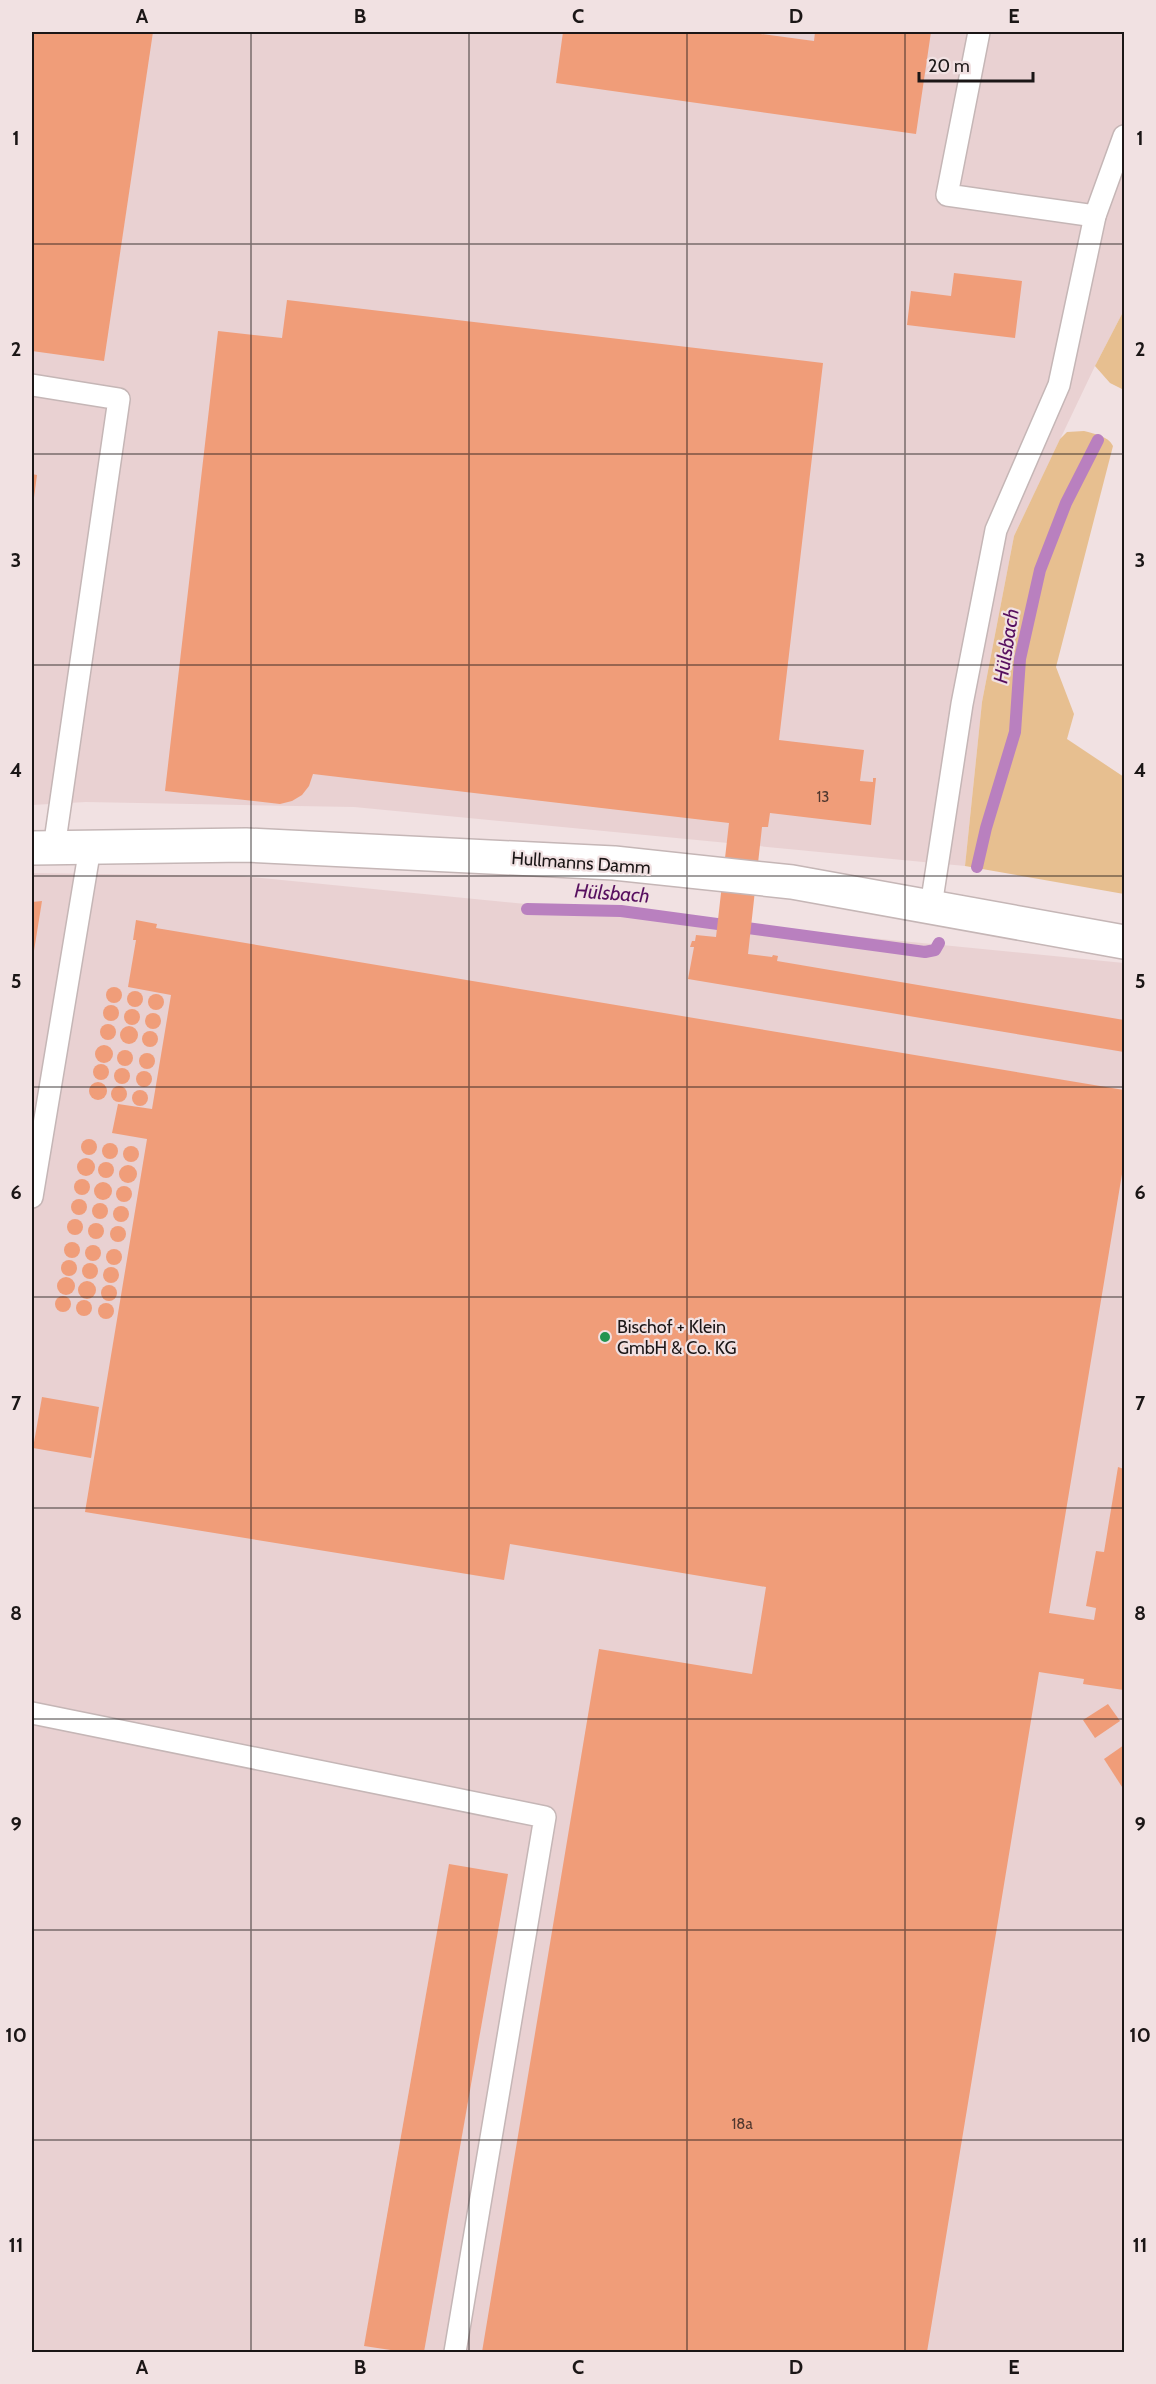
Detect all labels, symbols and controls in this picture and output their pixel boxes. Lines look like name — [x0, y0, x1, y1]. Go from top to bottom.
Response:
text: A — [136, 4, 149, 28]
text: B — [354, 4, 366, 28]
text: C — [572, 4, 584, 28]
text: D — [789, 4, 803, 28]
text: E — [1008, 4, 1020, 28]
scale bar — [919, 45, 1033, 83]
text: 20 m — [928, 55, 970, 77]
text: 1 — [12, 126, 20, 150]
text: 1 — [1136, 126, 1144, 150]
text: 2 — [11, 337, 21, 361]
text: 2 — [1135, 337, 1145, 361]
text: 3 — [11, 548, 21, 572]
text: 3 — [1135, 548, 1145, 572]
water label: Hülsbach — [988, 607, 1024, 685]
text: 4 — [10, 758, 22, 782]
text: 4 — [1134, 758, 1146, 782]
house number: 13 — [816, 788, 830, 806]
street label: Hullmanns Damm — [511, 847, 651, 879]
water label: Hülsbach — [574, 878, 650, 908]
text: 5 — [11, 969, 21, 993]
text: 5 — [1135, 969, 1145, 993]
text: 6 — [10, 1180, 22, 1204]
text: 6 — [1134, 1180, 1146, 1204]
place label: Bischof + Klein GmbH & Co. KG — [617, 1316, 737, 1359]
marker: Bischof + Klein GmbH & Co. KG — [598, 1330, 612, 1344]
text: 7 — [11, 1391, 22, 1415]
text: 7 — [1135, 1391, 1146, 1415]
text: 8 — [10, 1601, 22, 1625]
text: 8 — [1134, 1601, 1146, 1625]
text: 9 — [10, 1812, 22, 1836]
text: 9 — [1134, 1812, 1146, 1836]
text: 10 — [5, 2023, 27, 2047]
text: 10 — [1129, 2023, 1151, 2047]
house number: 18a — [731, 2115, 753, 2133]
text: 11 — [9, 2233, 23, 2257]
text: 11 — [1133, 2233, 1147, 2257]
text: A — [136, 2355, 149, 2379]
text: B — [354, 2355, 366, 2379]
text: C — [572, 2355, 584, 2379]
text: D — [789, 2355, 803, 2379]
text: E — [1008, 2355, 1020, 2379]

